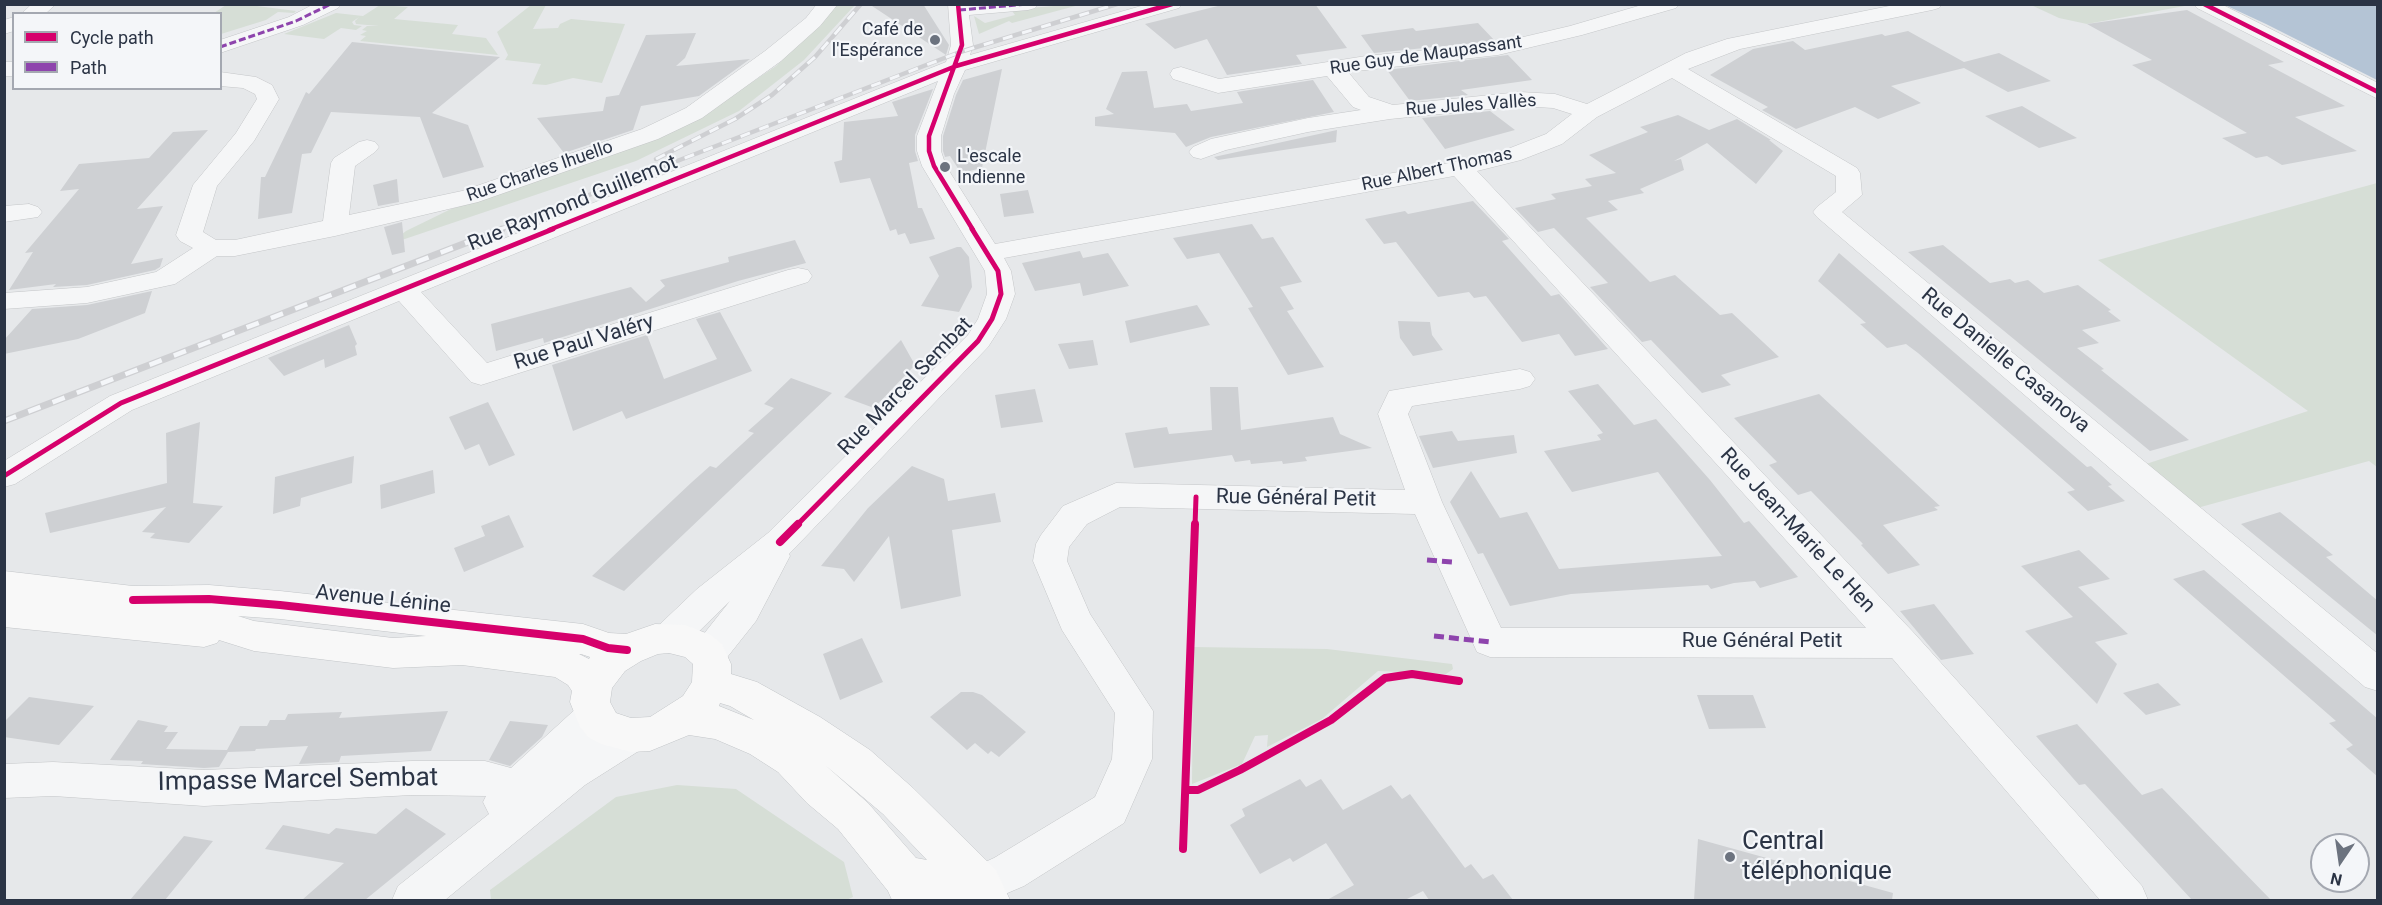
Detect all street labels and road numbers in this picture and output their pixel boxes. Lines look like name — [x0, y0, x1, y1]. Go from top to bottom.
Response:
street label: Rue Guy de Maupassant — [1329, 32, 1523, 80]
street label: Rue Jules Vallès — [1405, 91, 1537, 121]
street label: Rue Charles Ihuello — [464, 137, 616, 207]
street label: Rue Albert Thomas — [1360, 143, 1514, 197]
street label: Rue Raymond Guillemot — [465, 150, 681, 258]
street label: Rue Danielle Casanova — [1915, 283, 2095, 439]
street label: Rue Paul Valéry — [511, 310, 657, 376]
street label: Rue Marcel Sembat — [834, 313, 978, 461]
street label: Rue Jean-Marie Le Hen — [1714, 443, 1880, 619]
street label: Rue Général Petit — [1216, 485, 1376, 513]
street label: Avenue Lénine — [314, 580, 452, 620]
street label: Rue Général Petit — [1682, 629, 1842, 655]
street label: Impasse Marcel Sembat — [157, 763, 439, 799]

